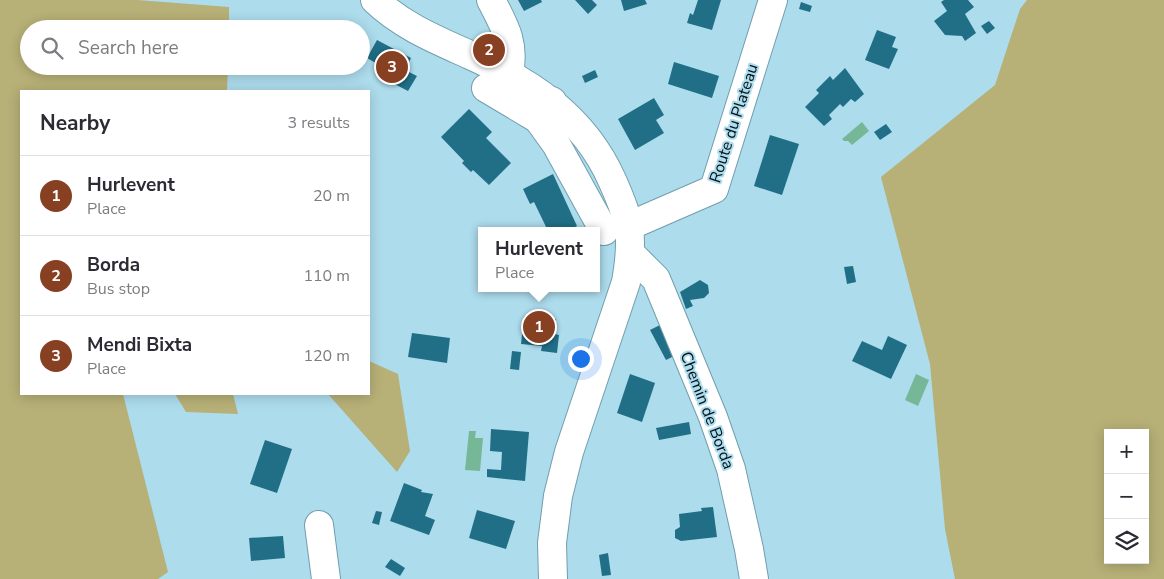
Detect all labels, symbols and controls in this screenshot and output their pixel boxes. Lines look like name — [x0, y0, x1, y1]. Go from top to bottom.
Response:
search box — [20, 20, 370, 75]
pin: 2 — [473, 31, 505, 69]
icon: search — [38, 34, 66, 62]
text: Search here — [78, 35, 179, 61]
pin: 3 — [376, 48, 408, 86]
street label: Route du Plateau — [704, 61, 764, 186]
text: Nearby — [40, 109, 110, 137]
text: 3 results — [288, 112, 350, 134]
text: Hurlevent — [87, 172, 175, 198]
text: 1 — [51, 185, 61, 207]
text: 20 m — [313, 185, 350, 207]
text: Place — [87, 198, 126, 220]
popup — [478, 227, 600, 292]
text: Hurlevent — [495, 236, 583, 262]
text: Borda — [87, 252, 140, 278]
text: Place — [495, 262, 534, 284]
text: 2 — [51, 265, 61, 287]
text: 110 m — [303, 265, 350, 287]
text: Bus stop — [87, 278, 150, 300]
pin: 1 — [523, 308, 555, 346]
text: Mendi Bixta — [87, 332, 192, 358]
text: 3 — [51, 345, 61, 367]
text: 120 m — [303, 345, 350, 367]
your location — [568, 346, 594, 372]
street label: Chemin de Borda — [675, 348, 740, 472]
text: Place — [87, 358, 126, 380]
map controls — [1104, 429, 1149, 564]
button: + — [1104, 429, 1149, 474]
button: − — [1104, 474, 1149, 519]
button: layers — [1104, 519, 1149, 564]

